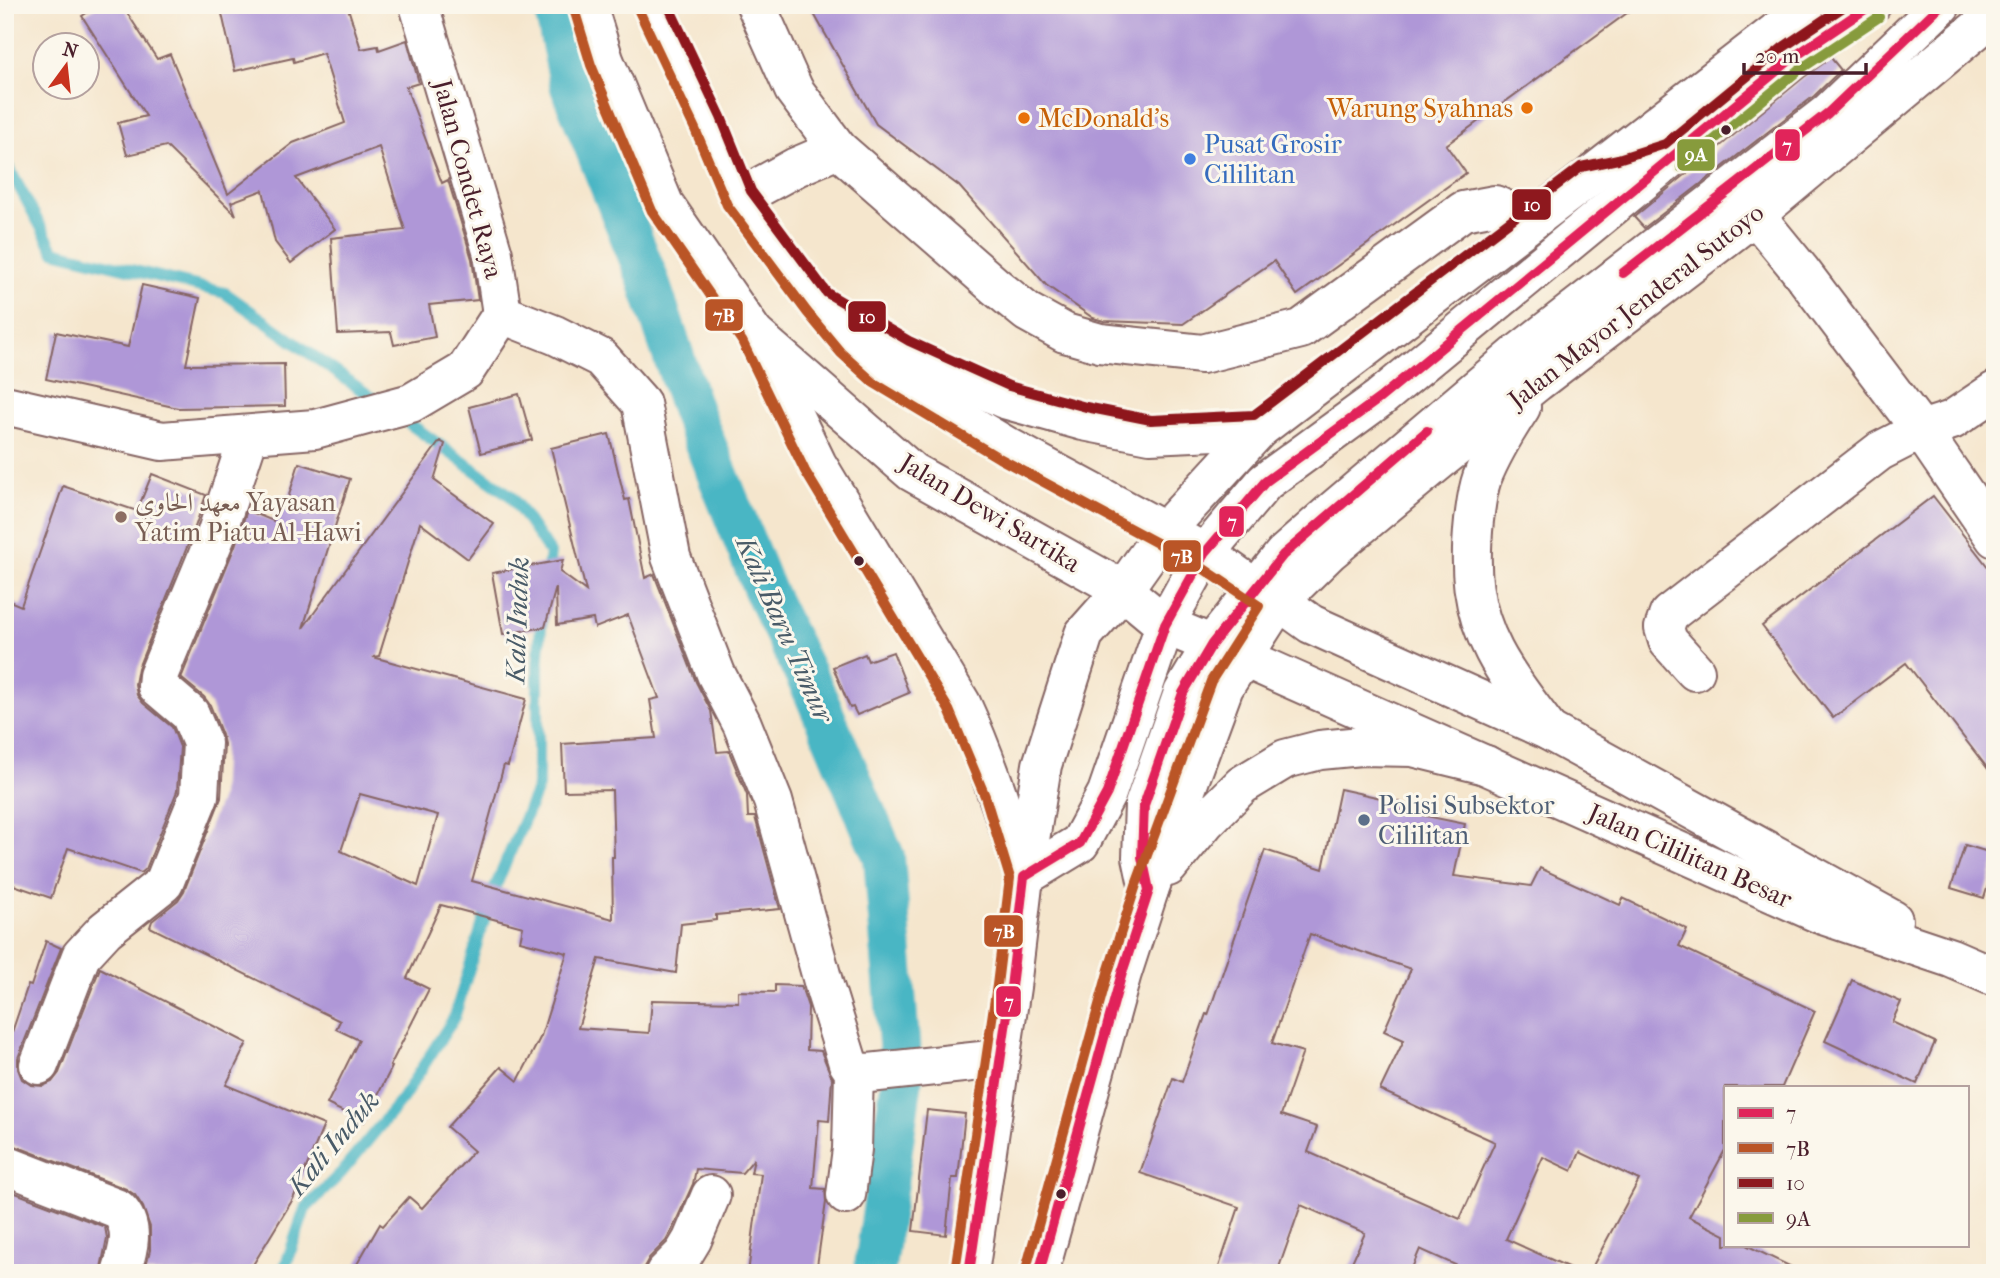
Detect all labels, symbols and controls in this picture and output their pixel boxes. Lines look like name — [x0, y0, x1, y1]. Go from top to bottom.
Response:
north arrow — [32, 32, 102, 102]
scale bar — [1744, 32, 1867, 76]
text: N — [60, 38, 81, 63]
text: 20 m — [1755, 44, 1800, 68]
street label: Jalan Condet Raya — [426, 74, 510, 283]
place label: Warung Syahnas — [1326, 93, 1513, 124]
marker: Warung Syahnas — [1519, 100, 1535, 116]
place label: McDonald's — [1038, 103, 1169, 134]
marker: McDonald's — [1016, 110, 1032, 126]
unlabelled marker — [1719, 123, 1733, 137]
line badge: 7 — [1774, 128, 1801, 162]
place label: Pusat Grosir Cililitan — [1204, 129, 1342, 190]
text: 7 — [1781, 135, 1792, 157]
line badge: 9A — [1676, 138, 1716, 172]
text: 9A — [1684, 144, 1708, 166]
marker: Pusat Grosir Cililitan — [1182, 151, 1198, 167]
line badge: 10 — [1511, 188, 1552, 221]
text: 10 — [1523, 194, 1541, 216]
street label: Jalan Mayor Jenderal Sutoyo — [1501, 197, 1770, 417]
line badge: 7B — [704, 298, 744, 332]
line badge: 10 — [847, 300, 887, 333]
text: 7B — [712, 305, 735, 327]
text: 10 — [858, 306, 876, 328]
street label: Jalan Dewi Sartika — [892, 446, 1087, 580]
place label: معهد الحاوي Yayasan Yatim Piatu Al-Hawi — [134, 487, 362, 548]
line badge: 7 — [1218, 505, 1245, 538]
marker: معهد الحاوي Yayasan Yatim Piatu Al-Hawi — [113, 509, 129, 525]
text: 7 — [1226, 511, 1237, 533]
water label: Kali Baru Timur — [728, 529, 842, 729]
line badge: 7B — [1162, 539, 1202, 573]
text: 7B — [1170, 546, 1193, 568]
unlabelled marker — [852, 554, 866, 568]
water label: Kali Induk — [498, 556, 536, 686]
place label: Polisi Subsektor Cililitan — [1378, 790, 1554, 851]
street label: Jalan Cililitan Besar — [1581, 796, 1797, 915]
marker: Polisi Subsektor Cililitan — [1356, 812, 1372, 828]
line badge: 7B — [983, 914, 1024, 948]
text: 7B — [992, 921, 1015, 943]
line badge: 7 — [995, 985, 1022, 1018]
text: 7 — [1003, 991, 1014, 1013]
water label: Kali Induk — [278, 1084, 386, 1204]
legend — [1724, 1086, 1968, 1246]
text: 7 — [1786, 1101, 1796, 1125]
text: 7B — [1786, 1137, 1810, 1161]
text: 10 — [1786, 1171, 1805, 1195]
unlabelled marker — [1054, 1187, 1068, 1201]
text: 9A — [1786, 1207, 1811, 1231]

